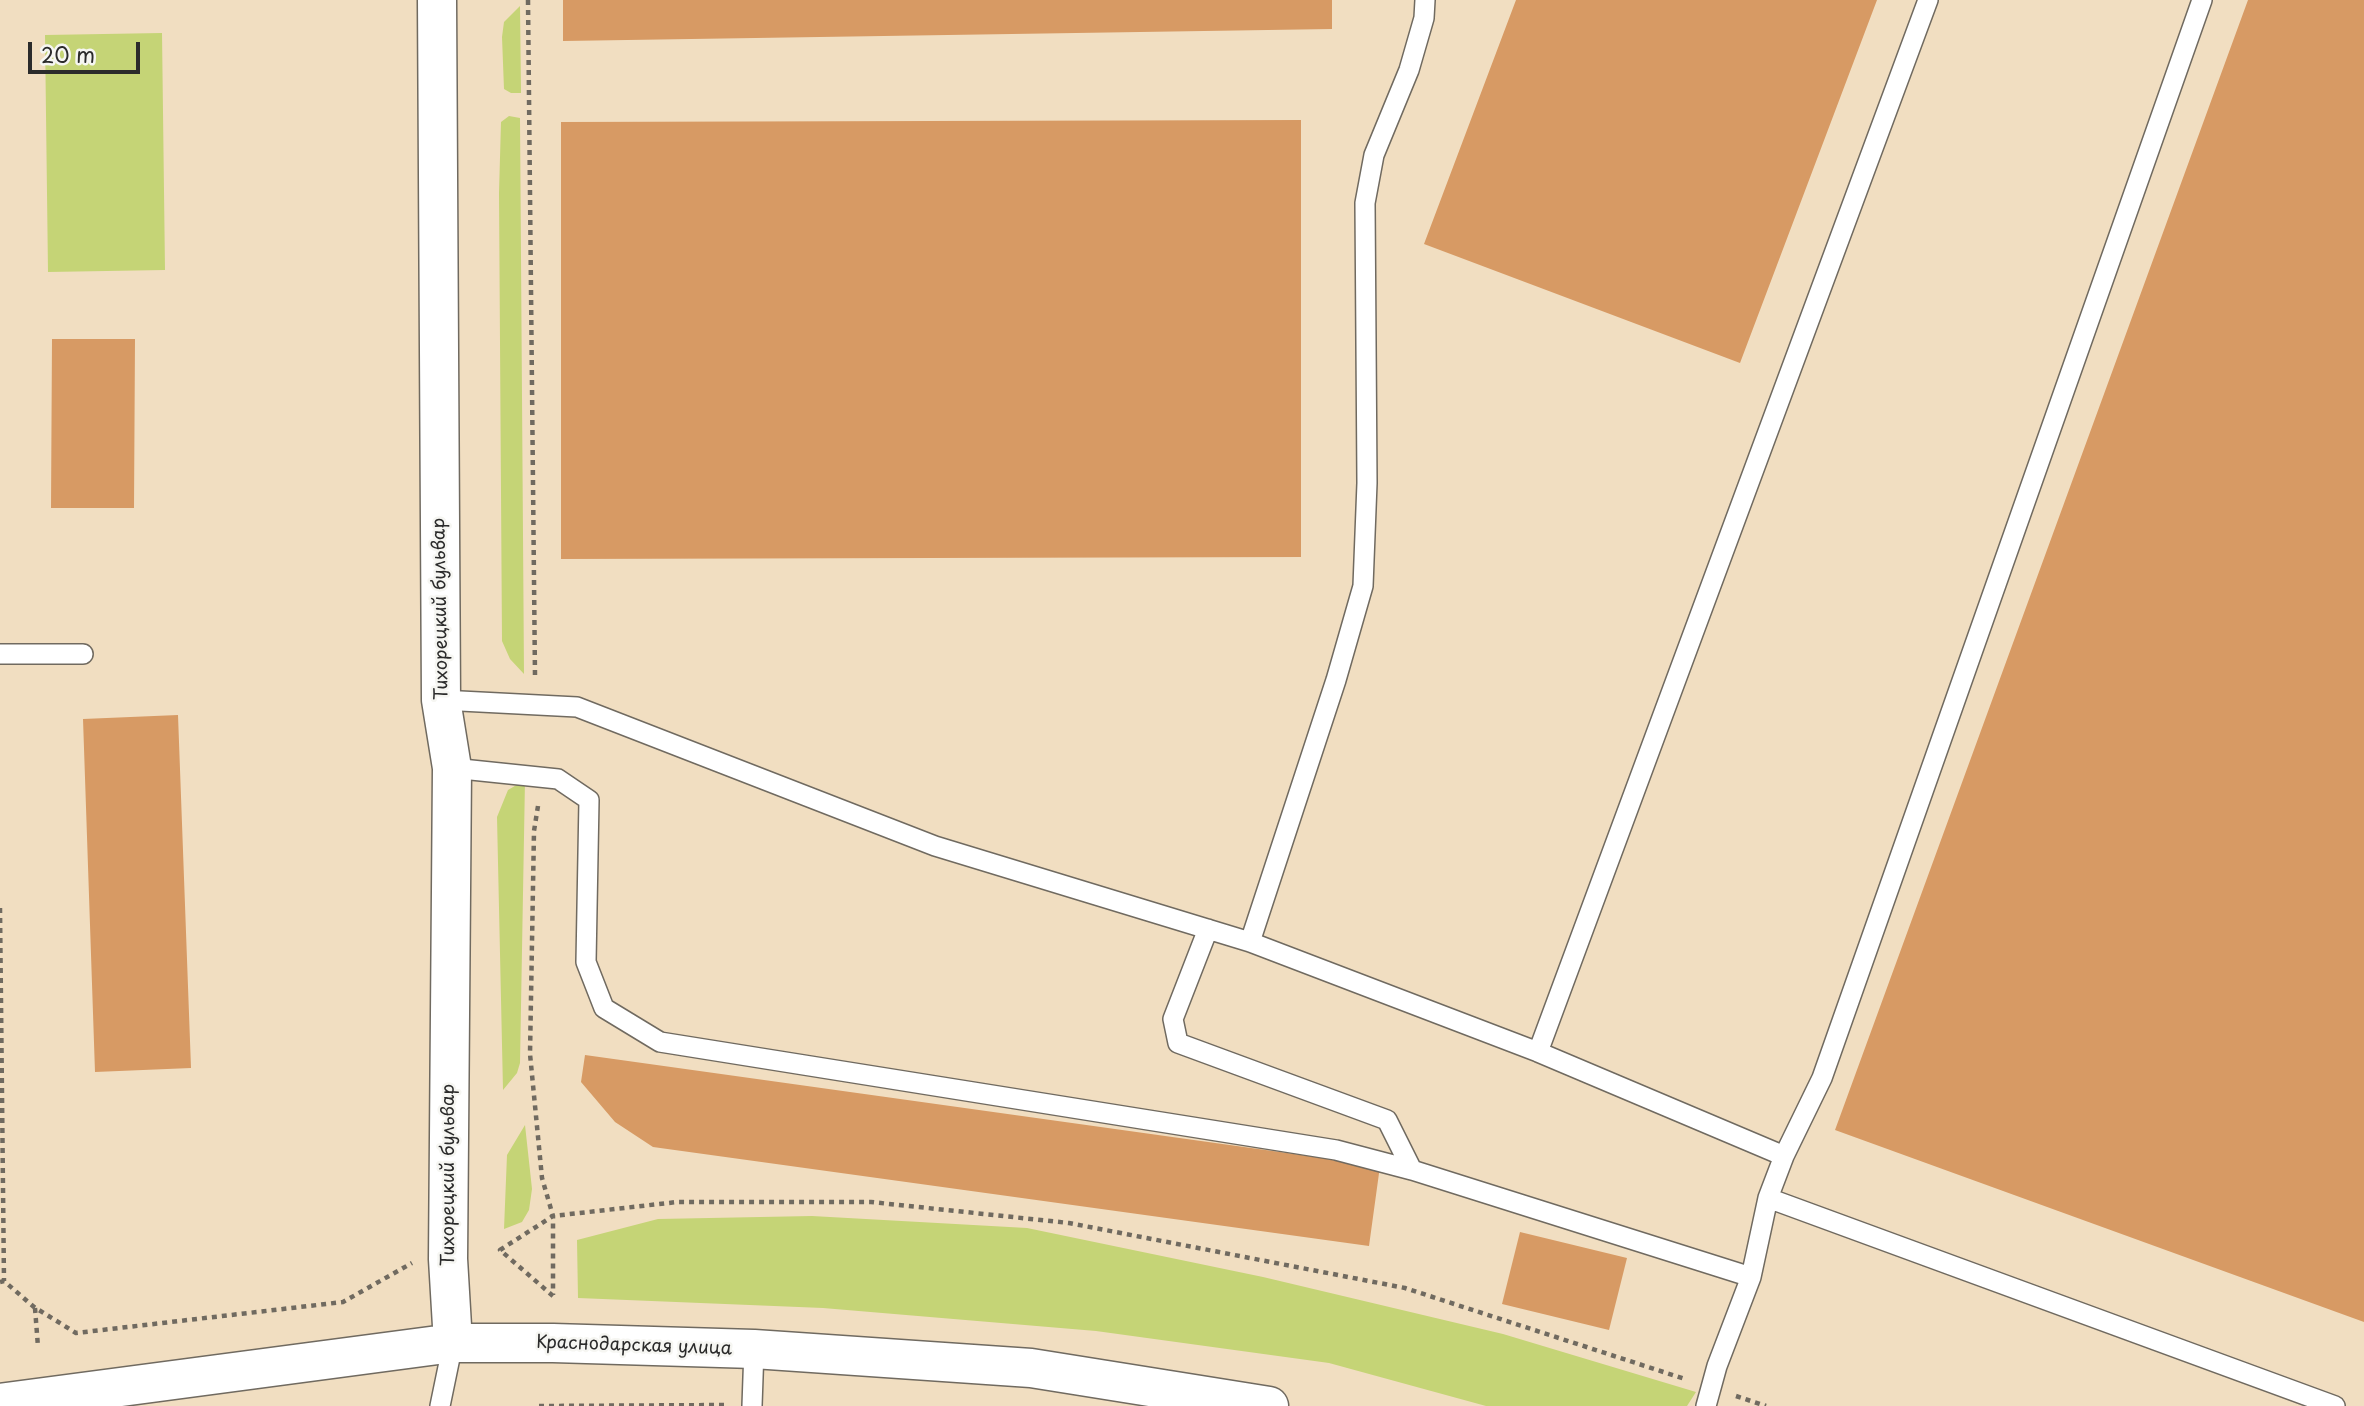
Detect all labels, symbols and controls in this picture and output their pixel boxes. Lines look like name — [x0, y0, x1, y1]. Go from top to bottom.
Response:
scale bar — [32, 28, 144, 72]
text: 20 m — [41, 38, 95, 70]
street label: Тихорецкий бульвар — [429, 518, 453, 700]
street label: Тихорецкий бульвар — [438, 1084, 460, 1266]
street label: Краснодарская улица — [536, 1332, 732, 1360]

